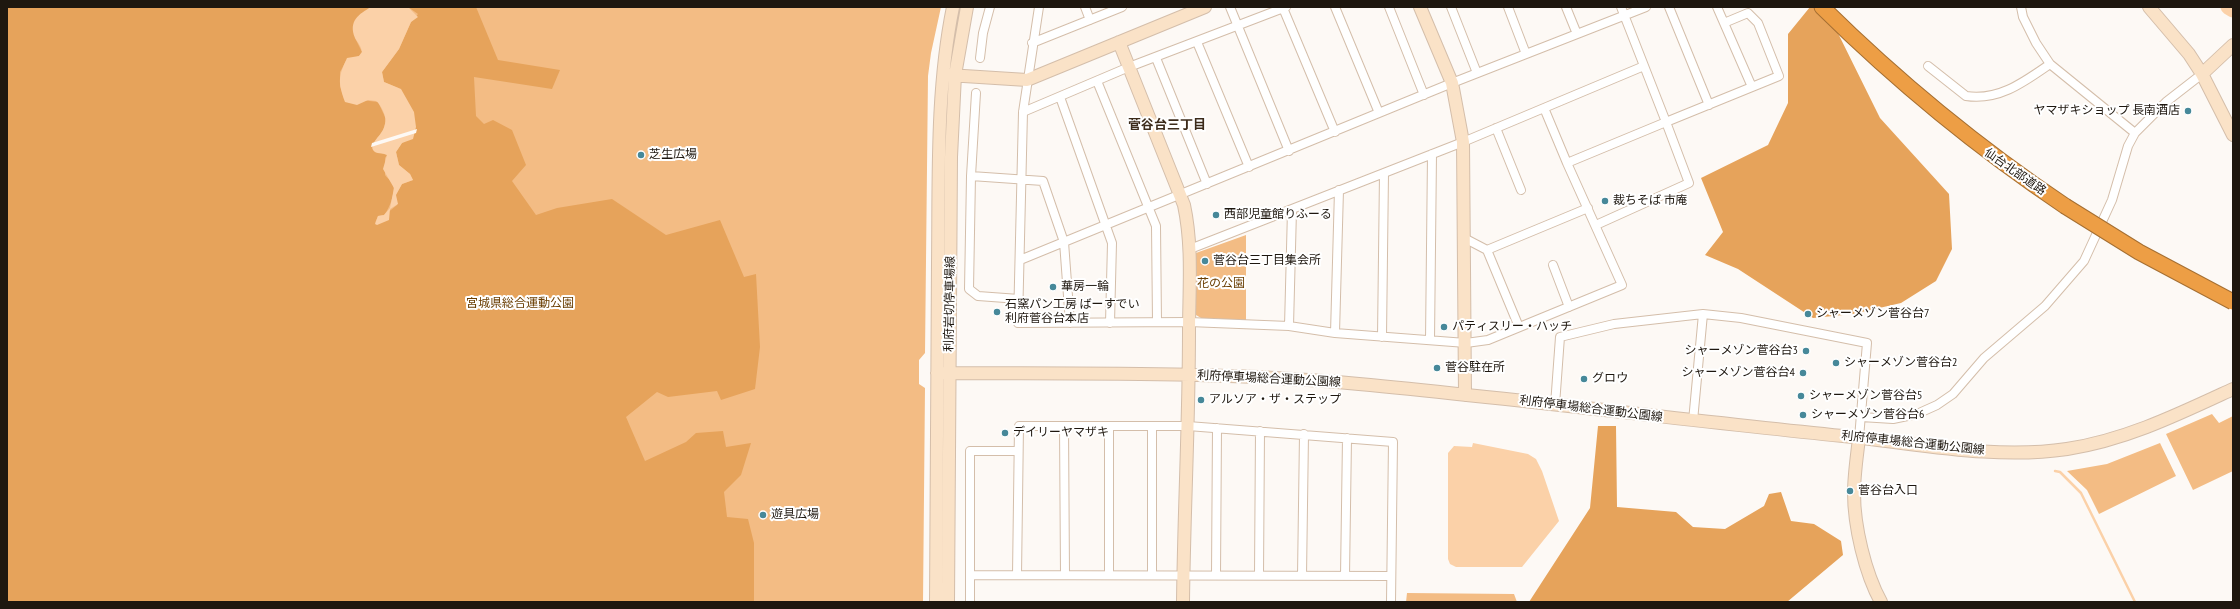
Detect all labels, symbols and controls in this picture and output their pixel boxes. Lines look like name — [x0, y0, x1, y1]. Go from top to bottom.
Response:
place label: ヤマザキショップ 長南酒店 — [2033, 104, 2180, 118]
marker: ヤマザキショップ 長南酒店 — [2183, 106, 2193, 116]
district label: 菅谷台三丁目 — [1128, 117, 1206, 133]
street label: 仙台北部道路 — [1981, 145, 2049, 199]
place label: 芝生広場 — [649, 148, 697, 162]
marker: 芝生広場 — [636, 150, 646, 160]
place label: 裁ちそば 市庵 — [1613, 194, 1688, 208]
marker: 裁ちそば 市庵 — [1600, 196, 1610, 206]
place label: 西部児童館りふーる — [1224, 208, 1332, 222]
marker: 西部児童館りふーる — [1211, 210, 1221, 220]
place label: 菅谷台三丁目集会所 — [1213, 254, 1321, 268]
street label: 利府岩切停車場線 — [942, 256, 958, 352]
marker: 菅谷台三丁目集会所 — [1200, 256, 1210, 266]
park label: 花の公園 — [1197, 277, 1245, 291]
place label: 華房一輪 — [1061, 280, 1109, 294]
marker: 華房一輪 — [1048, 282, 1058, 292]
park label: 宮城県総合運動公園 — [466, 297, 574, 311]
place label: 石窯パン工房 ばーすでい 利府菅谷台本店 — [1005, 298, 1140, 326]
marker: 石窯パン工房 ばーすでい 利府菅谷台本店 — [992, 307, 1002, 317]
place label: シャーメゾン菅谷台7 — [1816, 307, 1929, 321]
marker: シャーメゾン菅谷台7 — [1803, 309, 1813, 319]
place label: パティスリー・ハッチ — [1452, 320, 1572, 334]
marker: パティスリー・ハッチ — [1439, 322, 1449, 332]
place label: シャーメゾン菅谷台3 — [1685, 344, 1798, 358]
marker: シャーメゾン菅谷台3 — [1801, 346, 1811, 356]
place label: シャーメゾン菅谷台2 — [1844, 356, 1957, 370]
marker: シャーメゾン菅谷台2 — [1831, 358, 1841, 368]
place label: 菅谷駐在所 — [1445, 361, 1505, 375]
marker: 菅谷駐在所 — [1432, 363, 1442, 373]
place label: シャーメゾン菅谷台4 — [1682, 366, 1795, 380]
street label: 利府停車場総合運動公園線 — [1197, 368, 1341, 390]
marker: シャーメゾン菅谷台4 — [1798, 368, 1808, 378]
place label: グロウ — [1592, 372, 1628, 386]
marker: グロウ — [1579, 374, 1589, 384]
place label: シャーメゾン菅谷台5 — [1809, 389, 1922, 403]
marker: シャーメゾン菅谷台5 — [1796, 391, 1806, 401]
place label: アルソア・ザ・ステップ — [1209, 393, 1341, 407]
street label: 利府停車場総合運動公園線 — [1519, 393, 1663, 425]
marker: アルソア・ザ・ステップ — [1196, 395, 1206, 405]
place label: シャーメゾン菅谷台6 — [1811, 408, 1924, 422]
marker: シャーメゾン菅谷台6 — [1798, 410, 1808, 420]
place label: デイリーヤマザキ — [1013, 426, 1109, 440]
marker: デイリーヤマザキ — [1000, 428, 1010, 438]
street label: 利府停車場総合運動公園線 — [1841, 428, 1985, 458]
place label: 菅谷台入口 — [1858, 484, 1918, 498]
marker: 菅谷台入口 — [1845, 486, 1855, 496]
place label: 遊具広場 — [771, 508, 819, 522]
marker: 遊具広場 — [758, 510, 768, 520]

